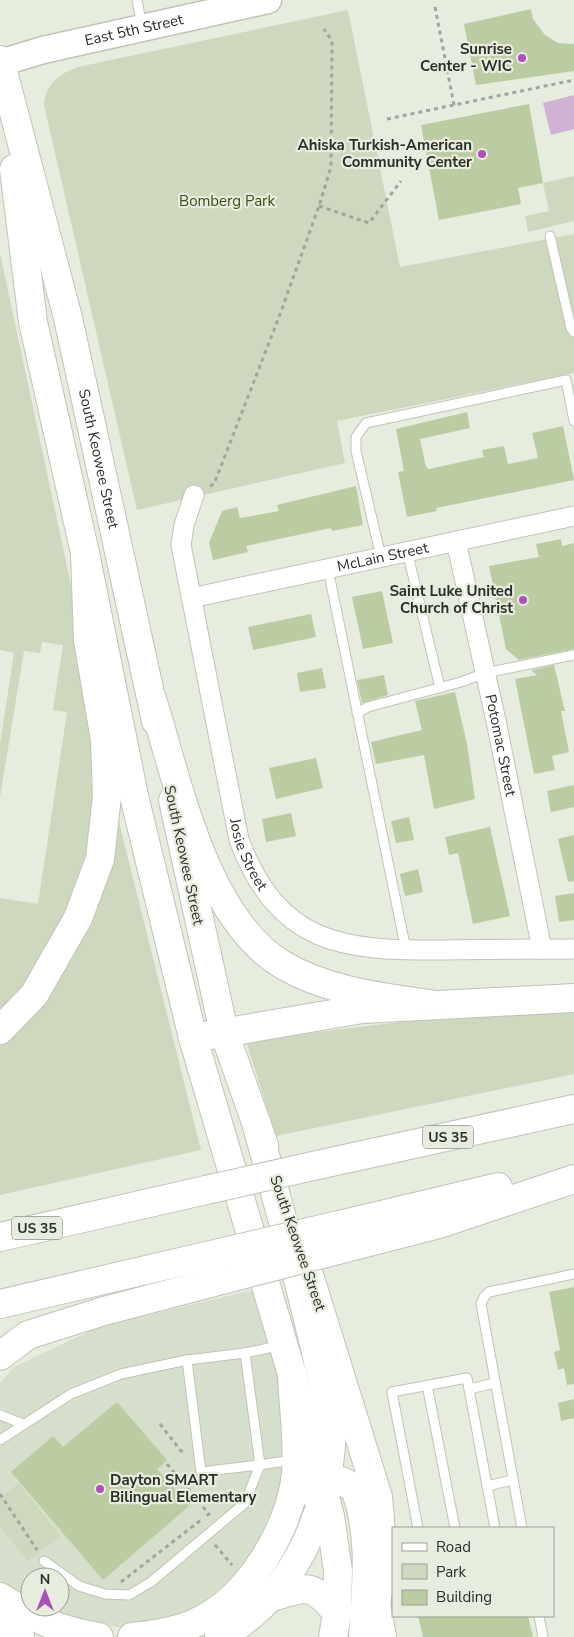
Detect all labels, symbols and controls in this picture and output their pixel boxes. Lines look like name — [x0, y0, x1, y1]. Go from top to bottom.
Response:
street label: East 5th Street — [83, 9, 186, 50]
place label: Sunrise Center - WIC — [420, 39, 512, 76]
marker: Sunrise Center - WIC — [516, 52, 528, 64]
place label: Ahiska Turkish-American Community Center — [298, 135, 472, 172]
marker: Ahiska Turkish-American Community Center — [476, 148, 488, 160]
park label: Bomberg Park — [179, 191, 275, 211]
street label: South Keowee Street — [74, 387, 124, 531]
street label: McLain Street — [335, 537, 431, 576]
place label: Saint Luke United Church of Christ — [389, 581, 513, 618]
marker: Saint Luke United Church of Christ — [517, 594, 529, 606]
street label: Potomac Street — [480, 692, 521, 799]
street label: South Keowee Street — [159, 783, 209, 927]
street label: Josie Street — [225, 816, 273, 895]
road number: US 35 — [423, 1126, 473, 1148]
street label: South Keowee Street — [265, 1172, 331, 1314]
road number: US 35 — [12, 1216, 62, 1240]
place label: Dayton SMART Bilingual Elementary — [110, 1470, 256, 1507]
marker: Dayton SMART Bilingual Elementary — [94, 1483, 106, 1495]
legend — [392, 1527, 554, 1617]
text: Road — [436, 1537, 471, 1557]
text: Park — [436, 1562, 466, 1582]
north arrow — [20, 1567, 70, 1617]
text: N — [40, 1570, 50, 1589]
text: Building — [436, 1587, 492, 1607]

